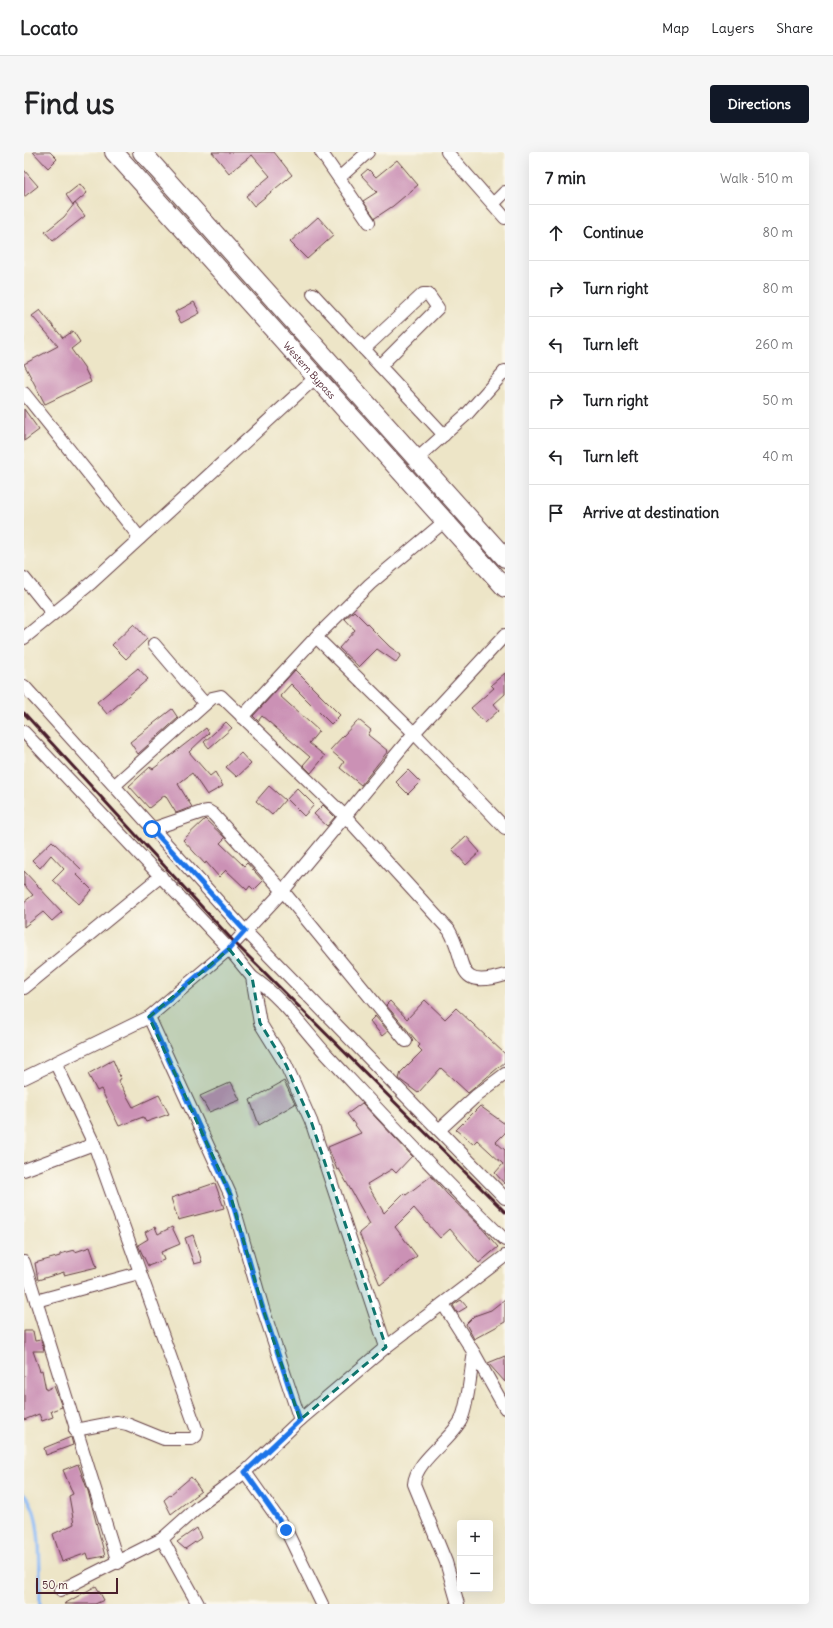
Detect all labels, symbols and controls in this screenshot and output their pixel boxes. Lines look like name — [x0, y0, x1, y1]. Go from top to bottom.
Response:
text: Locato — [20, 16, 78, 40]
text: Map — [662, 19, 689, 37]
text: Layers — [711, 19, 754, 37]
text: Share — [776, 19, 813, 37]
button: Directions — [710, 85, 809, 123]
text: Find us — [24, 86, 115, 122]
text: 7 min — [545, 167, 586, 189]
text: Walk · 510 m — [720, 170, 793, 187]
icon: ahead — [545, 222, 567, 244]
text: Continue — [583, 223, 644, 242]
text: 80 m — [762, 224, 793, 241]
icon: right — [545, 278, 567, 300]
text: Turn right — [583, 279, 648, 298]
text: 80 m — [762, 280, 793, 297]
icon: left — [545, 334, 567, 356]
text: Turn left — [583, 335, 638, 354]
text: 260 m — [755, 336, 793, 353]
street label: Western Bypass — [281, 339, 339, 402]
icon: right — [545, 390, 567, 412]
text: Turn right — [583, 391, 648, 410]
text: 50 m — [762, 392, 793, 409]
icon: left — [545, 446, 567, 468]
text: Turn left — [583, 447, 638, 466]
text: 40 m — [762, 448, 793, 465]
icon: arrive — [545, 502, 567, 524]
text: Arrive at destination — [583, 503, 719, 522]
route start — [143, 820, 161, 838]
map controls — [457, 1520, 493, 1592]
button: + — [457, 1520, 493, 1556]
route end — [277, 1521, 295, 1539]
button: − — [457, 1556, 493, 1592]
scale bar — [36, 1576, 118, 1595]
text: 50 m — [42, 1578, 68, 1592]

